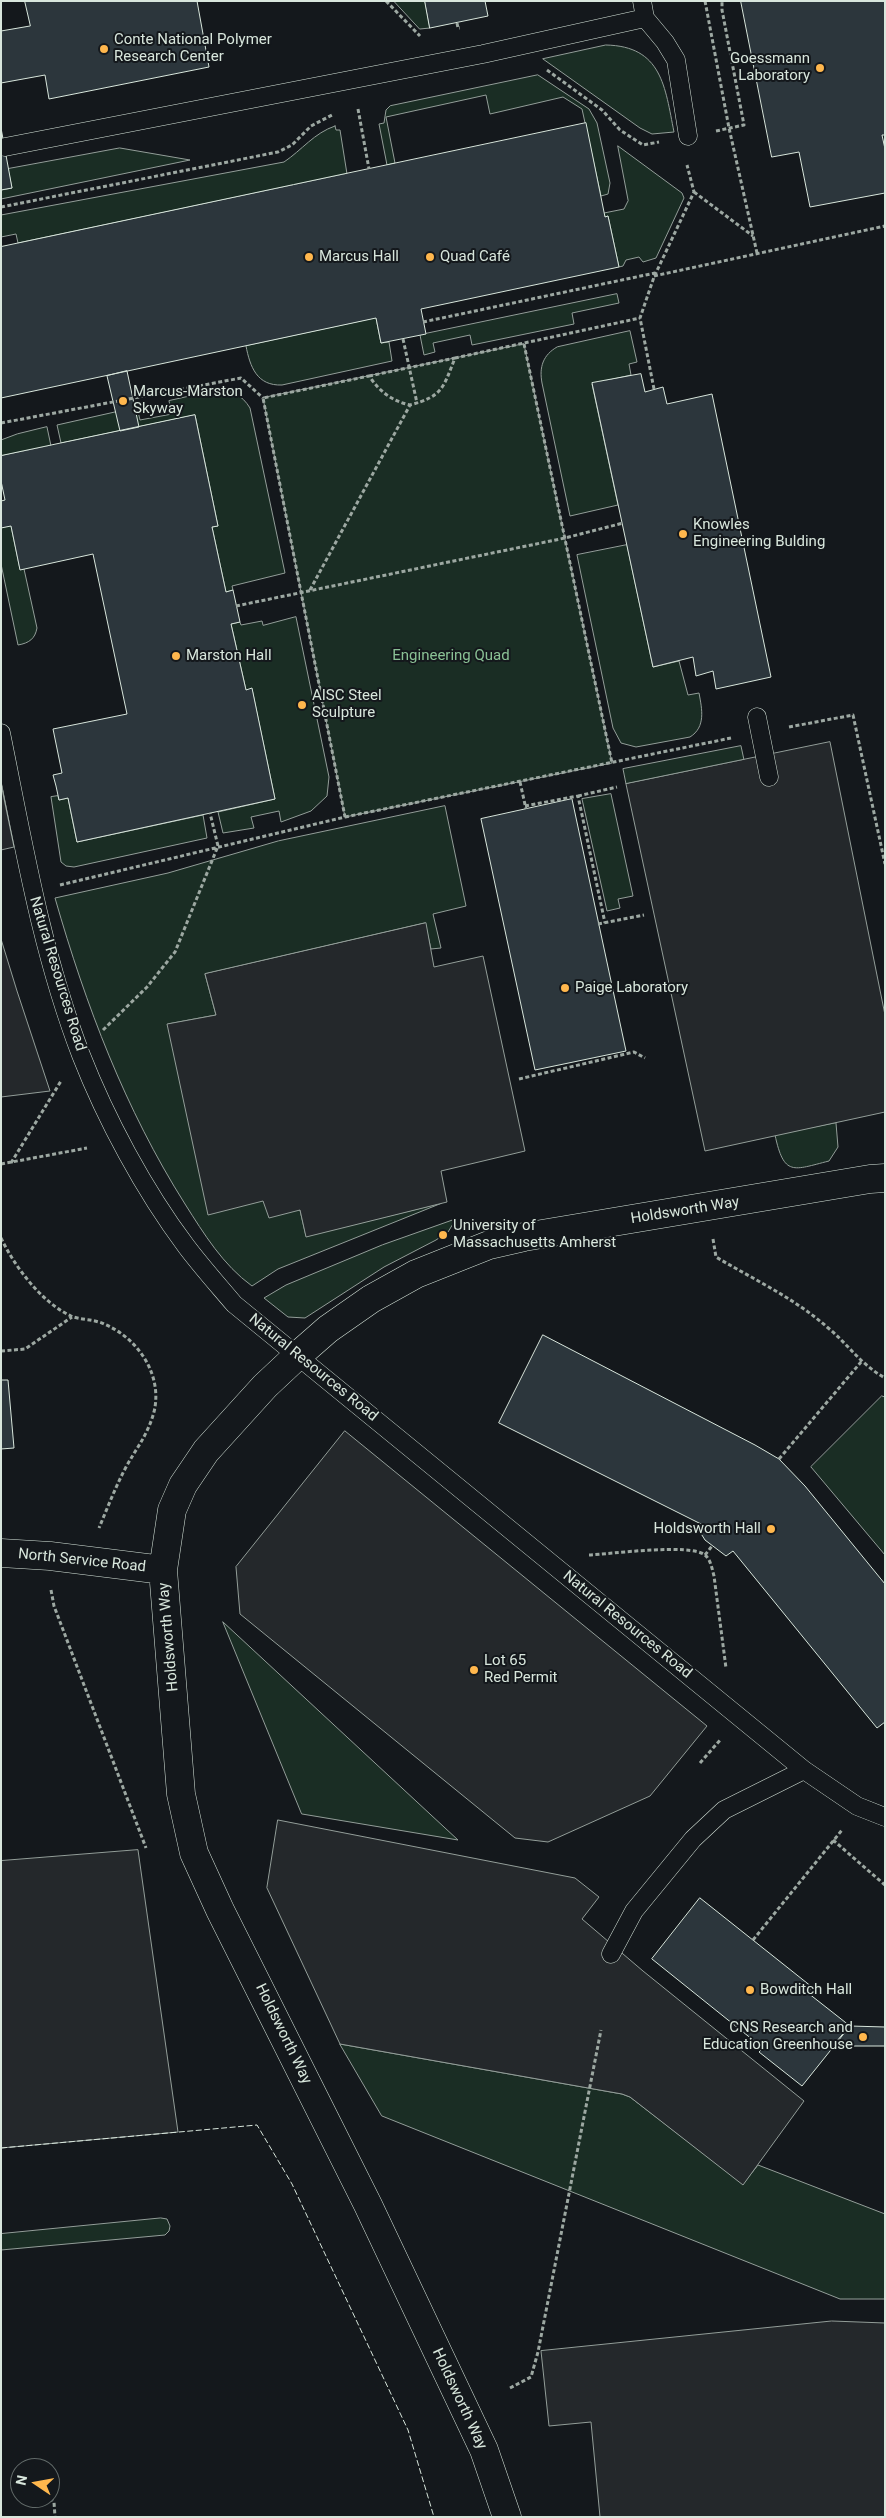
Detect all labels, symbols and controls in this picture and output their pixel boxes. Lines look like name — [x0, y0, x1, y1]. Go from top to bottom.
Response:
place label: Conte National Polymer Research Center — [114, 31, 272, 66]
marker: Conte National Polymer Research Center — [98, 43, 110, 55]
place label: Goessmann Laboratory — [730, 50, 810, 85]
marker: Goessmann Laboratory — [814, 62, 826, 74]
place label: Marcus Hall — [319, 248, 399, 266]
place label: Quad Café — [440, 248, 510, 266]
marker: Marcus Hall — [303, 251, 315, 263]
marker: Quad Café — [424, 251, 436, 263]
place label: Marcus-Marston Skyway — [133, 383, 243, 418]
marker: Marcus-Marston Skyway — [117, 395, 129, 407]
place label: Knowles Engineering Bulding — [693, 516, 825, 551]
marker: Knowles Engineering Bulding — [677, 528, 689, 540]
place label: Marston Hall — [186, 647, 272, 665]
park label: Engineering Quad — [392, 647, 510, 665]
marker: Marston Hall — [170, 650, 182, 662]
place label: AISC Steel Sculpture — [312, 687, 382, 722]
marker: AISC Steel Sculpture — [296, 699, 308, 711]
street label: Natural Resources Road — [25, 895, 89, 1053]
place label: Paige Laboratory — [575, 979, 688, 997]
marker: Paige Laboratory — [559, 982, 571, 994]
street label: Holdsworth Way — [630, 1194, 740, 1228]
place label: University of Massachusetts Amherst — [453, 1217, 616, 1252]
marker: University of Massachusetts Amherst — [437, 1229, 449, 1241]
street label: Natural Resources Road — [245, 1310, 381, 1426]
place label: Holdsworth Hall — [654, 1520, 761, 1538]
marker: Holdsworth Hall — [765, 1523, 777, 1535]
street label: North Service Road — [17, 1545, 147, 1577]
street label: Natural Resources Road — [559, 1567, 695, 1683]
street label: Holdsworth Way — [155, 1582, 183, 1692]
place label: Lot 65 Red Permit — [484, 1652, 557, 1687]
marker: Lot 65 Red Permit — [468, 1664, 480, 1676]
street label: Holdsworth Way — [251, 1981, 315, 2087]
place label: Bowditch Hall — [760, 1981, 852, 1999]
marker: Bowditch Hall — [744, 1984, 756, 1996]
place label: CNS Research and Education Greenhouse — [703, 2019, 853, 2054]
marker: CNS Research and Education Greenhouse — [857, 2031, 869, 2043]
street label: Holdsworth Way — [428, 2346, 490, 2452]
north arrow — [10, 2458, 60, 2508]
text: N — [12, 2474, 30, 2487]

